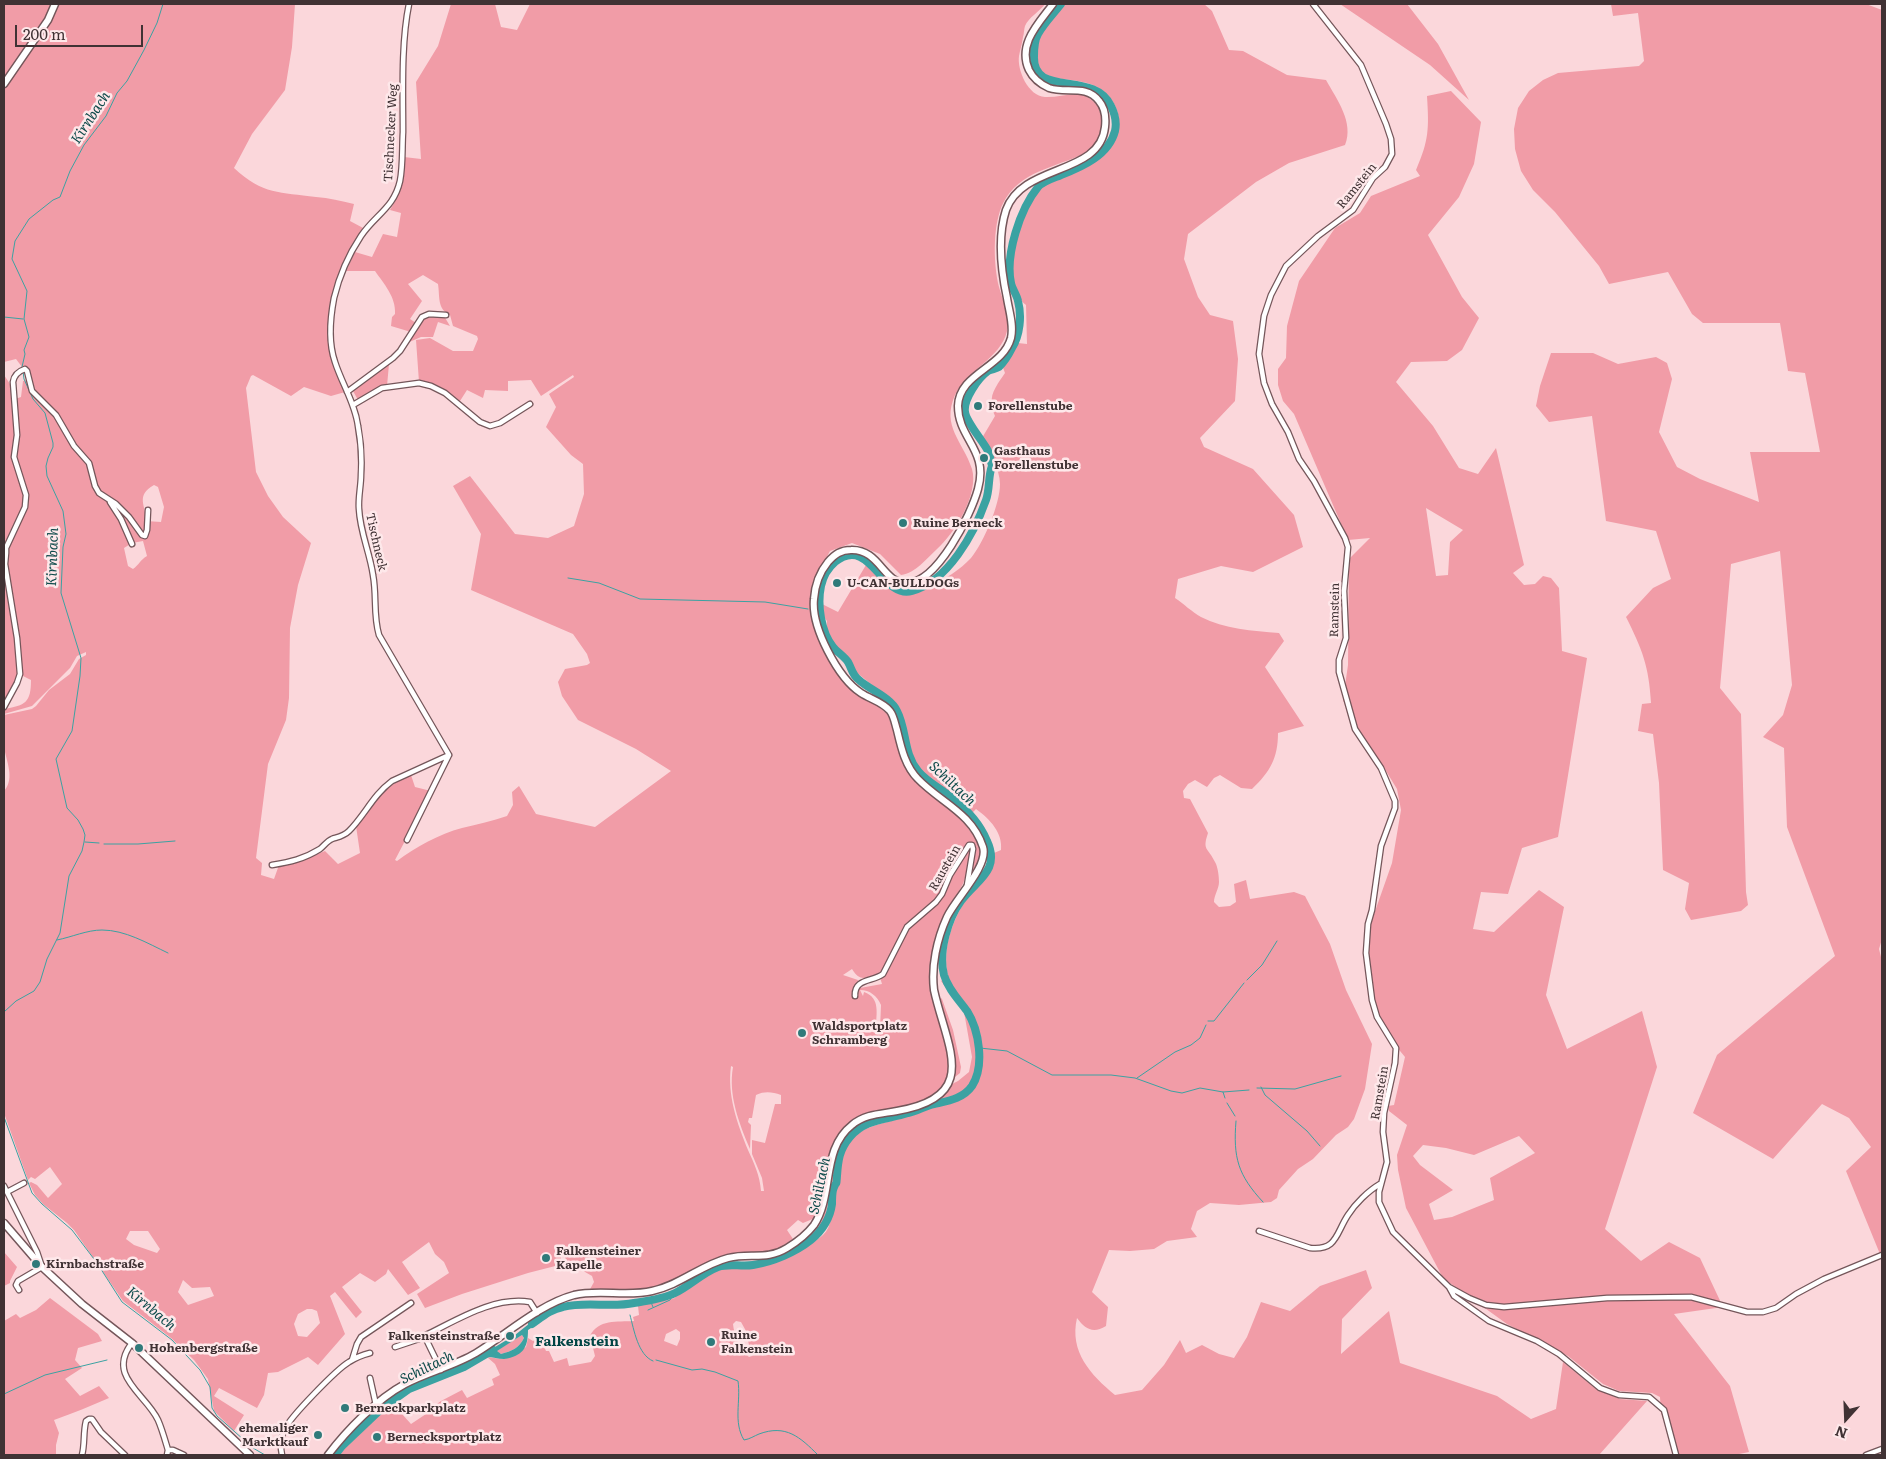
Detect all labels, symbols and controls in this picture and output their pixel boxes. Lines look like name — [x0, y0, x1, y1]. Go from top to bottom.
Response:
scale bar — [18, 15, 145, 47]
text: 200 m — [23, 22, 66, 45]
street label: Tischnecker Weg — [381, 84, 401, 182]
water label: Kirnbach — [68, 89, 114, 147]
street label: Ramstein — [1334, 160, 1380, 212]
place label: Forellenstube — [988, 399, 1073, 413]
marker: Forellenstube — [972, 400, 984, 412]
place label: Gasthaus Forellenstube — [994, 444, 1079, 472]
marker: Gasthaus Forellenstube — [978, 452, 990, 464]
street label: Tischneck — [362, 512, 390, 572]
place label: Ruine Berneck — [913, 516, 1003, 530]
marker: Ruine Berneck — [897, 517, 909, 529]
water label: Kirnbach — [44, 527, 62, 587]
place label: U-CAN-BULLDOGs — [847, 576, 959, 590]
marker: U-CAN-BULLDOGs — [831, 577, 843, 589]
street label: Ramstein — [1327, 583, 1343, 637]
water label: Schiltach — [925, 758, 979, 810]
street label: Raustein — [926, 843, 964, 893]
place label: Waldsportplatz Schramberg — [812, 1019, 907, 1047]
marker: Waldsportplatz Schramberg — [796, 1027, 808, 1039]
street label: Ramstein — [1368, 1065, 1392, 1121]
water label: Schiltach — [806, 1156, 834, 1216]
place label: Falkensteiner Kapelle — [556, 1244, 641, 1272]
marker: Falkensteiner Kapelle — [540, 1252, 552, 1264]
place label: Kirnbachstraße — [46, 1257, 144, 1271]
marker: Kirnbachstraße — [30, 1258, 42, 1270]
water label: Kirnbach — [123, 1284, 179, 1334]
place label: Ruine Falkenstein — [721, 1328, 793, 1356]
place label: Falkensteinstraße — [388, 1329, 500, 1343]
marker: Falkensteinstraße — [504, 1330, 516, 1342]
district label: Falkenstein — [535, 1334, 619, 1350]
marker: Ruine Falkenstein — [705, 1336, 717, 1348]
place label: Hohenbergstraße — [149, 1341, 258, 1355]
marker: Hohenbergstraße — [133, 1342, 145, 1354]
water label: Schiltach — [397, 1348, 457, 1388]
north arrow — [1821, 1394, 1871, 1444]
place label: Berneckparkplatz — [355, 1401, 466, 1415]
marker: Berneckparkplatz — [339, 1402, 351, 1414]
place label: ehemaliger Marktkauf — [239, 1421, 308, 1449]
text: N — [1832, 1422, 1850, 1445]
marker: ehemaliger Marktkauf — [312, 1429, 324, 1441]
place label: Bernecksportplatz — [387, 1430, 501, 1444]
marker: Bernecksportplatz — [371, 1431, 383, 1443]

